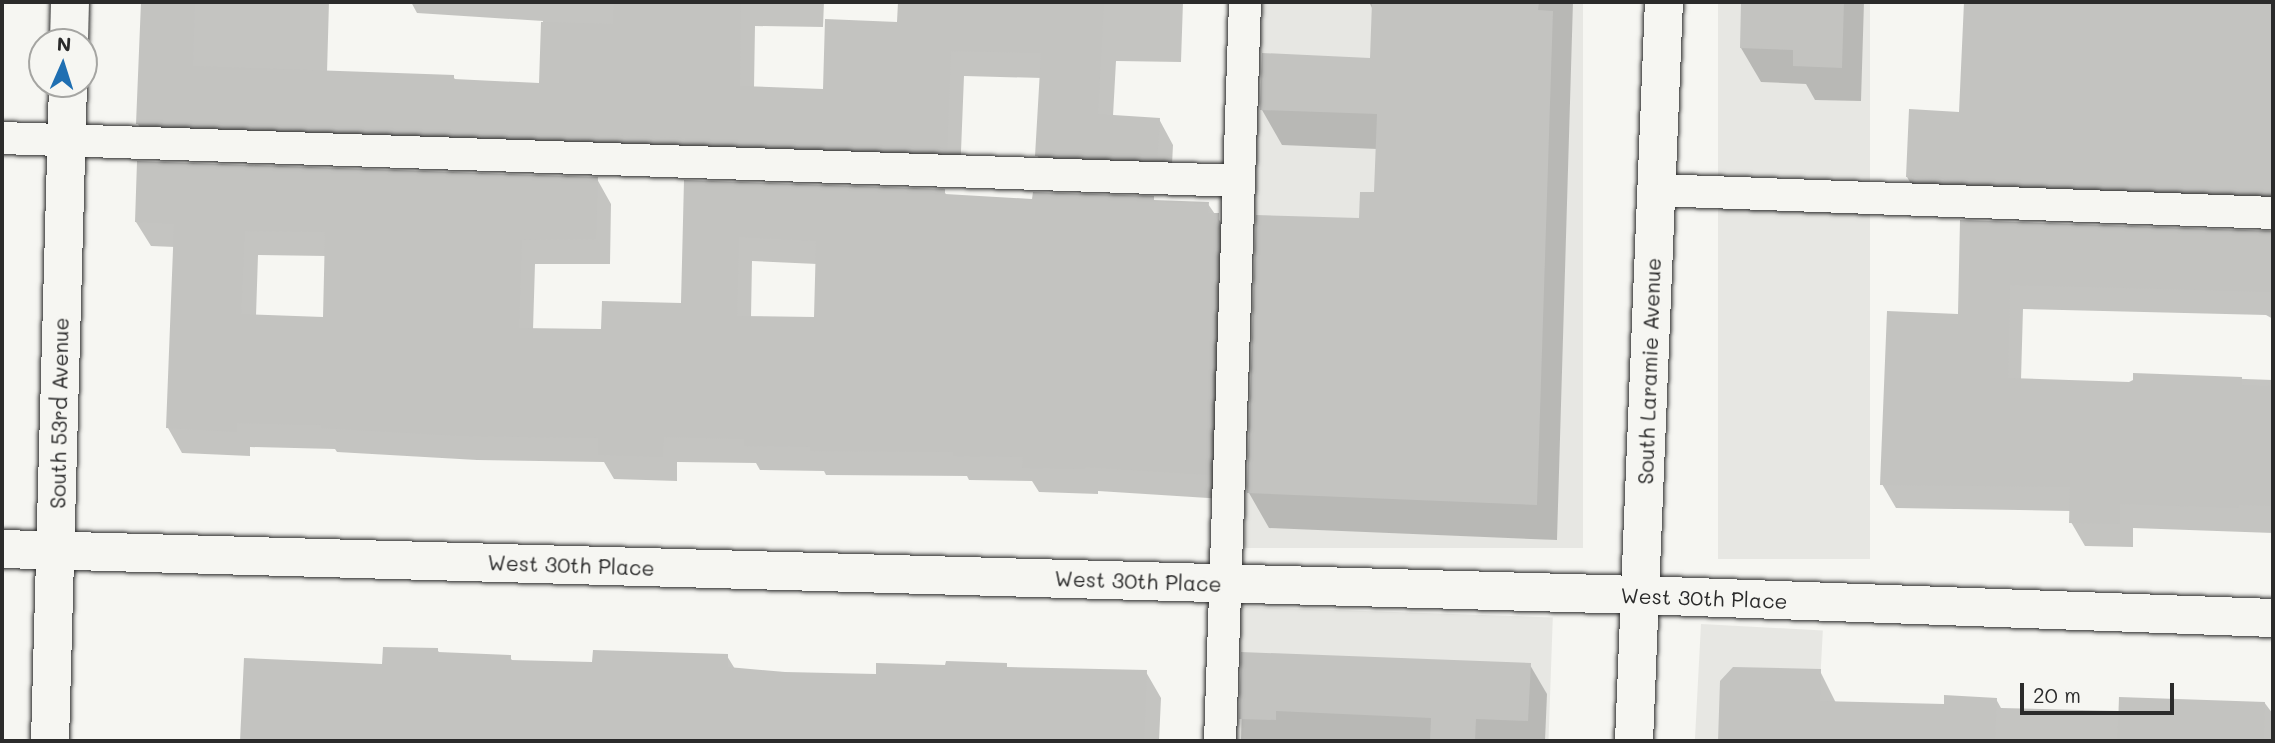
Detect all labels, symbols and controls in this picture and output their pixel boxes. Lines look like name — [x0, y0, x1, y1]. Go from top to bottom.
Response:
north arrow — [28, 28, 98, 98]
text: N — [56, 31, 72, 56]
street label: South Laramie Avenue — [1632, 257, 1666, 485]
street label: South 53rd Avenue — [45, 317, 73, 509]
street label: West 30th Place — [487, 549, 655, 581]
street label: West 30th Place — [1054, 565, 1222, 597]
street label: West 30th Place — [1620, 582, 1788, 614]
scale bar — [2023, 670, 2177, 714]
text: 20 m — [2033, 681, 2081, 708]

